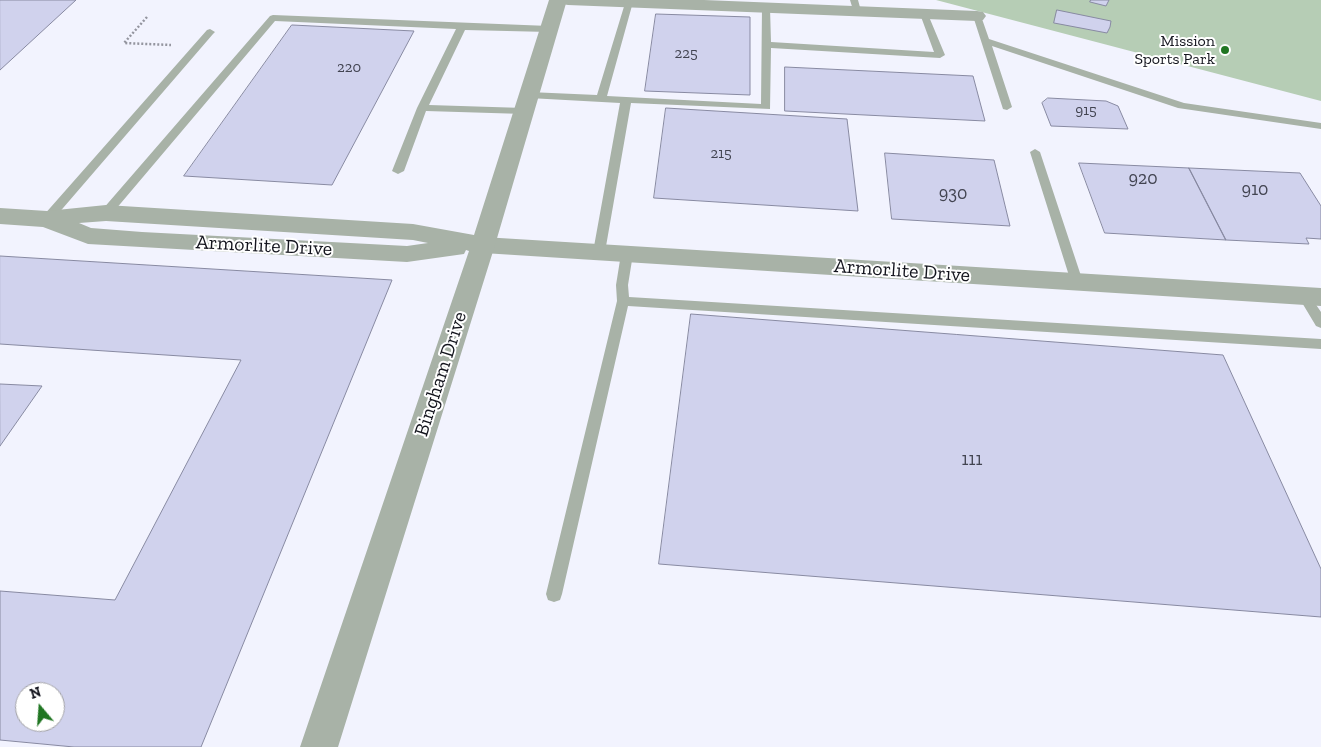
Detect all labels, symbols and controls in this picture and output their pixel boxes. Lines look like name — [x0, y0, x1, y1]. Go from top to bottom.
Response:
place label: Mission Sports Park — [1134, 31, 1215, 69]
marker: Mission Sports Park — [1219, 44, 1231, 56]
house number: 225 — [674, 45, 698, 63]
house number: 220 — [337, 59, 361, 77]
house number: 915 — [1075, 102, 1097, 120]
house number: 215 — [710, 145, 732, 163]
house number: 920 — [1128, 168, 1158, 190]
house number: 910 — [1242, 179, 1268, 201]
house number: 930 — [939, 183, 967, 205]
street label: Armorlite Drive — [195, 230, 333, 262]
street label: Armorlite Drive — [833, 254, 971, 288]
street label: Bingham Drive — [410, 309, 472, 439]
house number: 111 — [962, 449, 982, 471]
north arrow — [15, 682, 65, 732]
text: N — [28, 683, 43, 703]

